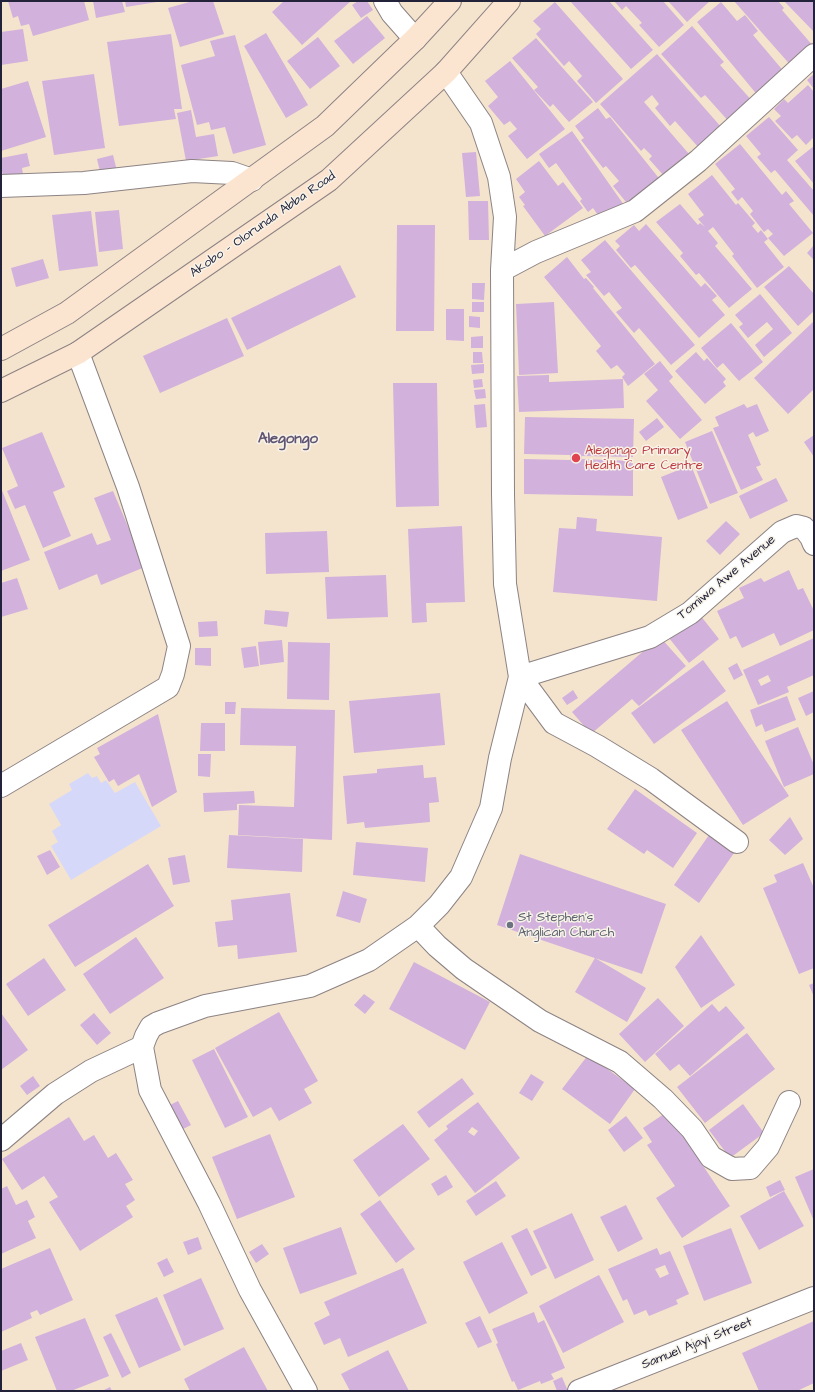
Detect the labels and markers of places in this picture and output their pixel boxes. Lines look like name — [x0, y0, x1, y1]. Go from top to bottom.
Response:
place label: Alegongo Primary Health Care Centre — [585, 443, 703, 474]
marker: Alegongo Primary Health Care Centre — [570, 452, 582, 464]
place label: St Stephen's Anglican Church — [518, 910, 614, 941]
marker: St Stephen's Anglican Church — [505, 920, 515, 930]

